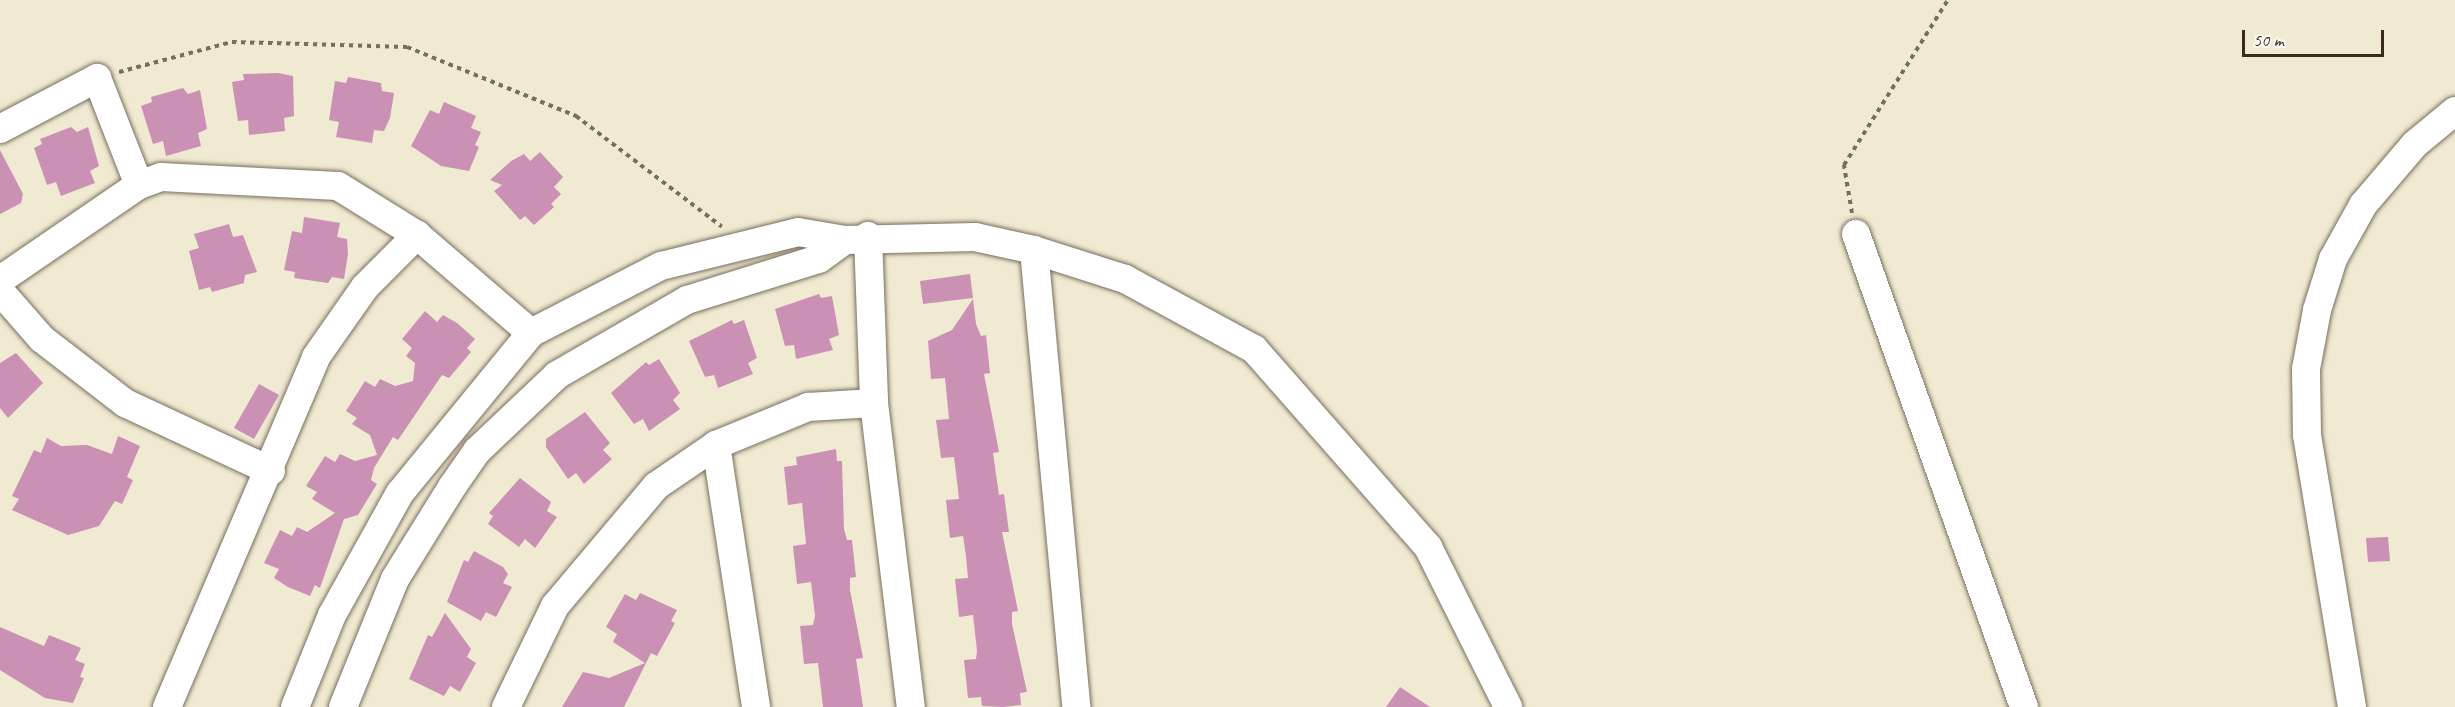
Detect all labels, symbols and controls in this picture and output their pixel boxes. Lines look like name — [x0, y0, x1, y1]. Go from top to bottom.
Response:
scale bar — [2245, 18, 2388, 56]
text: 50 m — [2253, 29, 2284, 51]

